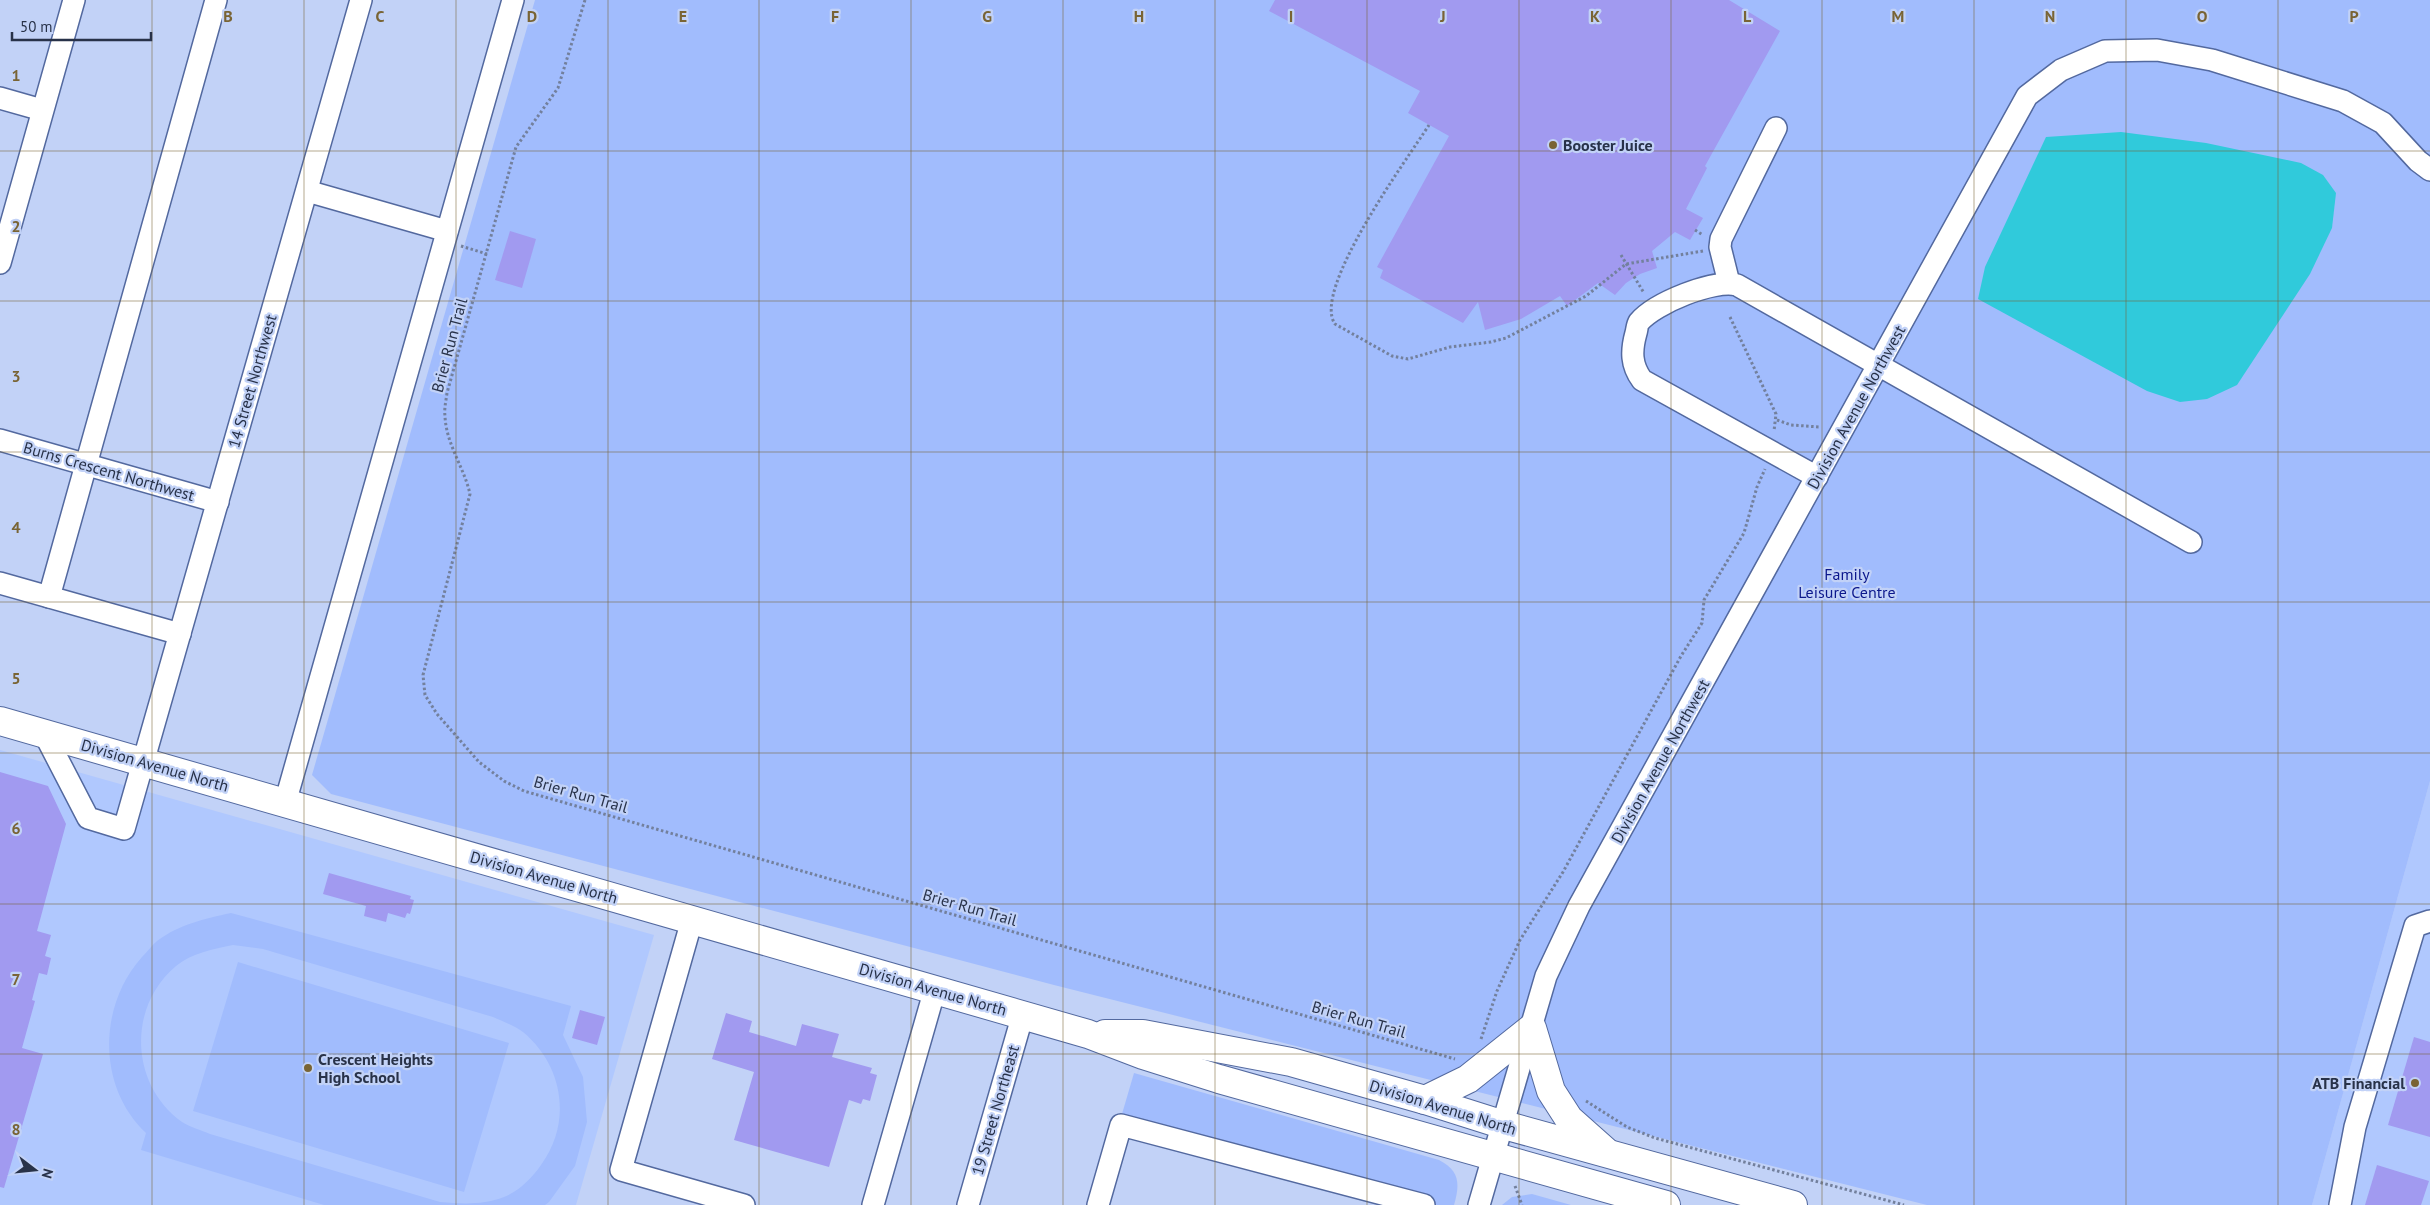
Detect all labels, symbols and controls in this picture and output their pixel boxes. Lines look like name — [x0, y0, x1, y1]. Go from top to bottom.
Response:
text: B — [223, 6, 233, 26]
text: C — [376, 6, 385, 26]
text: D — [527, 6, 537, 26]
text: E — [679, 6, 687, 26]
text: F — [831, 6, 839, 26]
text: G — [982, 6, 992, 26]
text: H — [1134, 6, 1144, 26]
text: I — [1289, 6, 1293, 26]
text: J — [1439, 6, 1446, 26]
text: K — [1590, 6, 1600, 26]
text: L — [1743, 6, 1752, 26]
text: M — [1892, 6, 1904, 26]
text: N — [2045, 6, 2055, 26]
text: O — [2197, 6, 2208, 26]
text: P — [2349, 6, 2359, 26]
scale bar — [12, 10, 151, 42]
text: 50 m — [20, 17, 53, 36]
text: 1 — [11, 65, 21, 85]
place label: Booster Juice — [1563, 135, 1653, 155]
marker: Booster Juice — [1547, 139, 1559, 151]
text: 2 — [11, 216, 21, 236]
street label: Brier Run Trail — [427, 295, 471, 394]
street label: 14 Street Northwest — [223, 311, 281, 450]
street label: Division Avenue Northwest — [1803, 321, 1910, 492]
text: 3 — [11, 366, 21, 386]
street label: Burns Crescent Northwest — [21, 437, 197, 505]
text: 4 — [11, 517, 21, 537]
park label: Family Leisure Centre — [1798, 564, 1896, 602]
text: 5 — [11, 668, 21, 688]
street label: Division Avenue Northwest — [1607, 675, 1714, 846]
street label: Division Avenue North — [79, 734, 231, 796]
street label: Brier Run Trail — [532, 771, 631, 817]
text: 6 — [11, 818, 21, 838]
street label: Division Avenue North — [468, 846, 620, 908]
street label: Brier Run Trail — [921, 884, 1020, 930]
street label: Division Avenue North — [857, 958, 1009, 1020]
text: 7 — [11, 969, 21, 989]
street label: Brier Run Trail — [1310, 996, 1409, 1042]
street label: 19 Street Northeast — [967, 1042, 1023, 1177]
place label: Crescent Heights High School — [318, 1049, 433, 1087]
marker: Crescent Heights High School — [302, 1062, 314, 1074]
place label: ATB Financial — [2312, 1073, 2405, 1093]
street label: Division Avenue North — [1367, 1075, 1519, 1139]
marker: ATB Financial — [2409, 1077, 2421, 1089]
text: 8 — [11, 1119, 21, 1139]
north arrow — [10, 1145, 60, 1195]
text: N — [38, 1167, 57, 1180]

